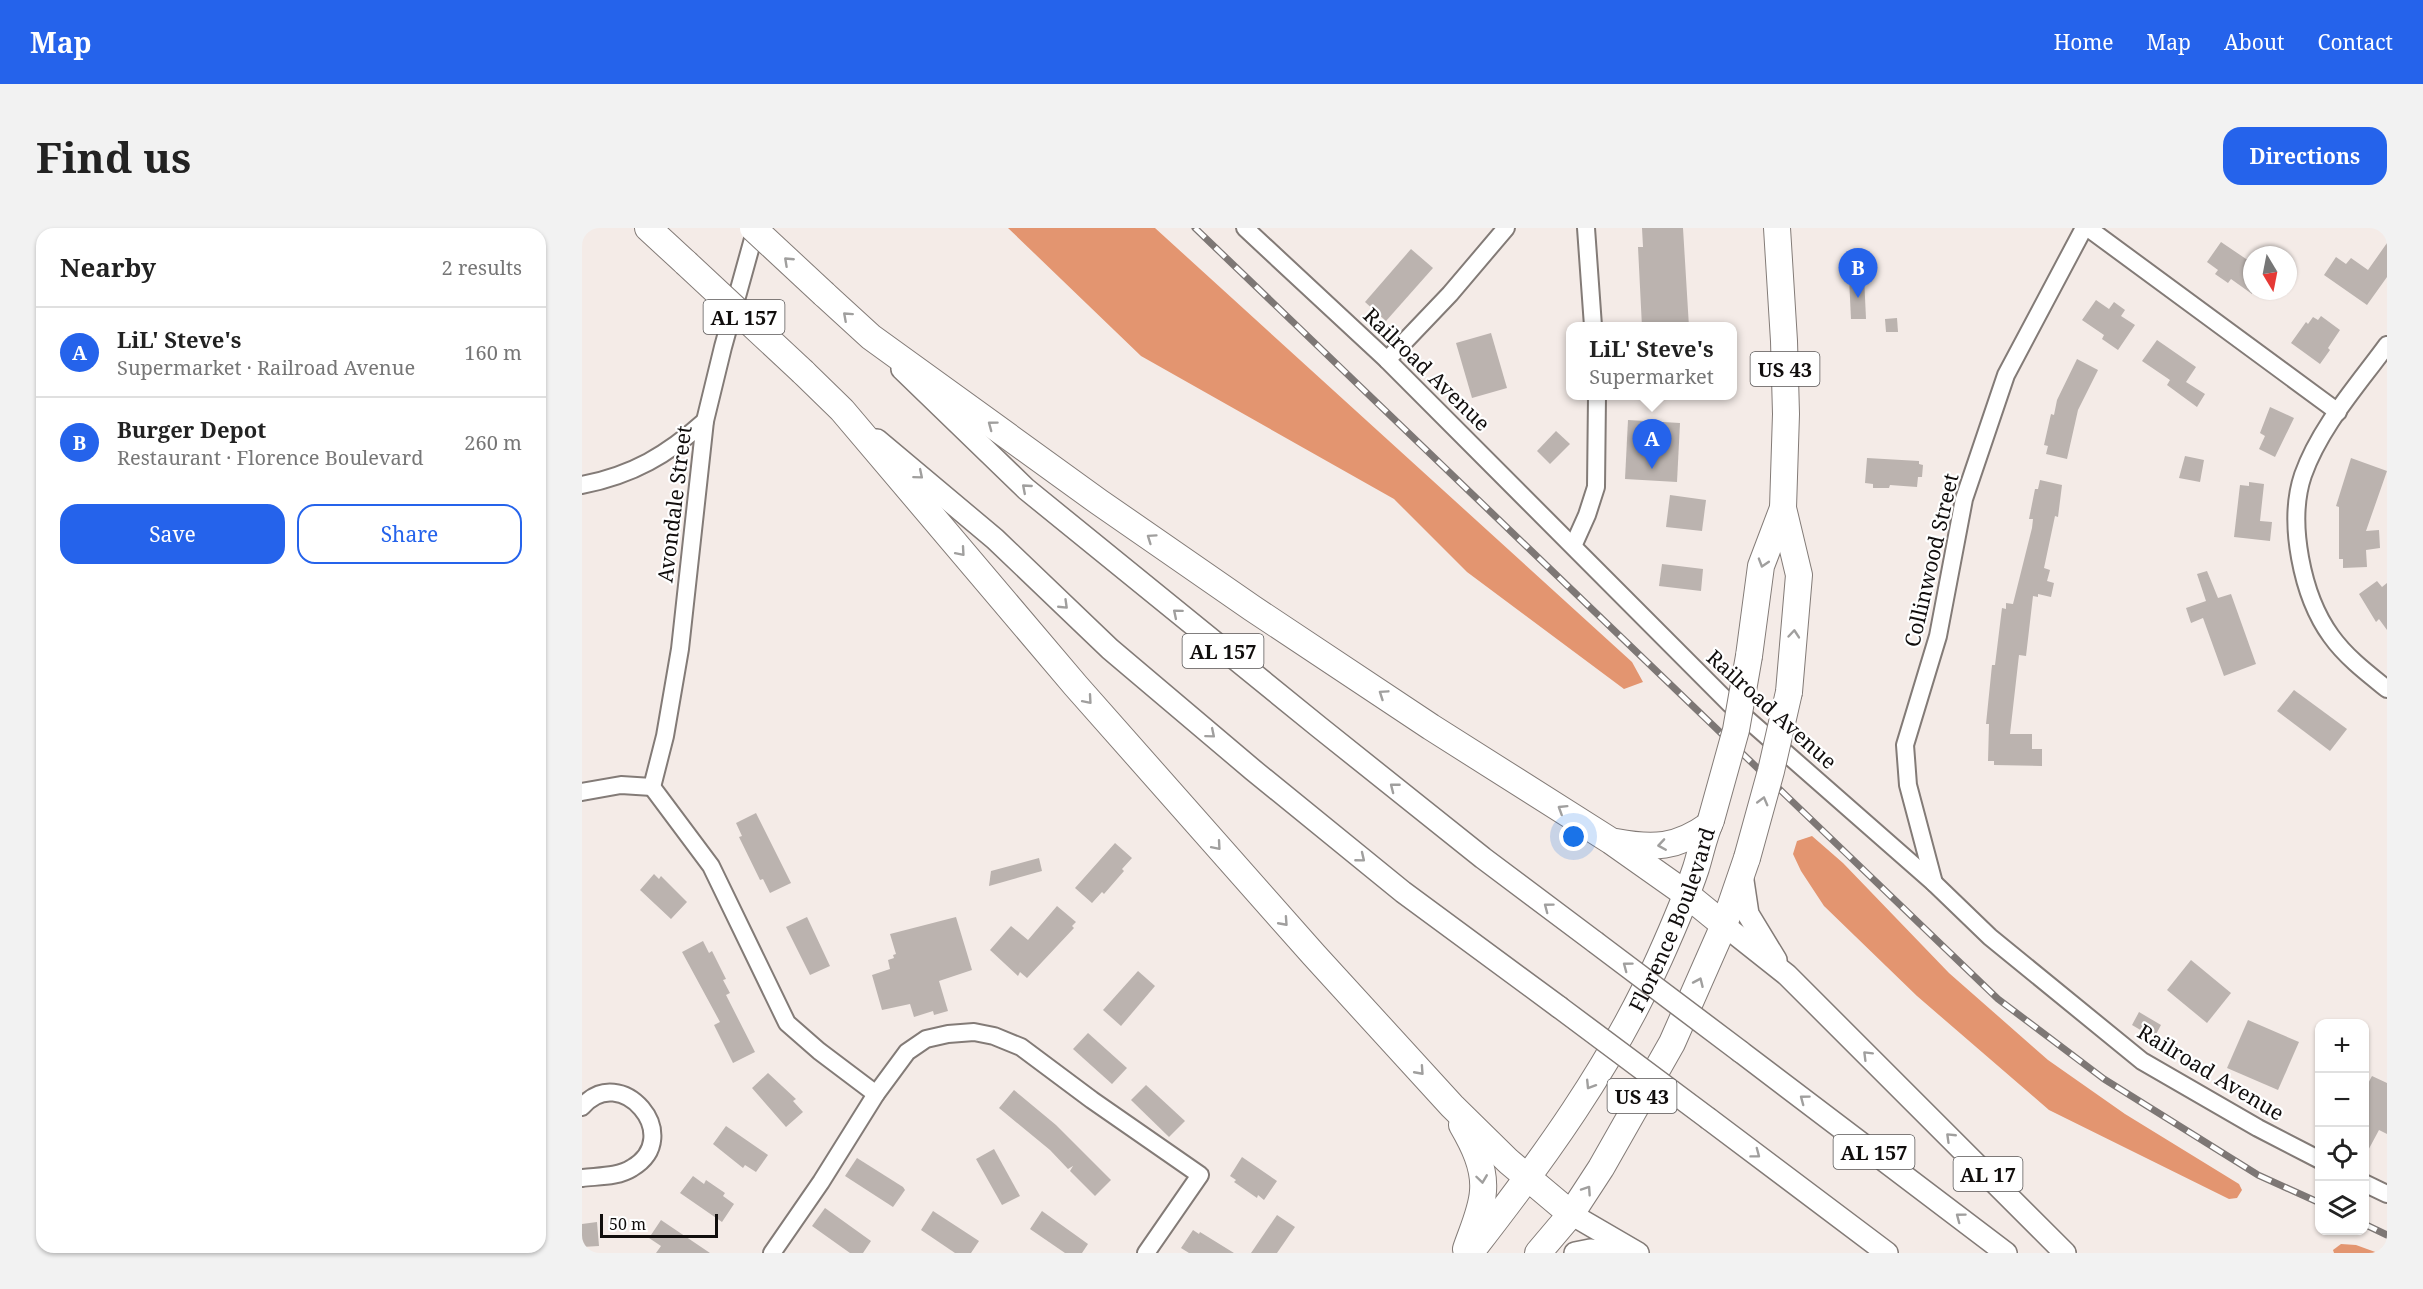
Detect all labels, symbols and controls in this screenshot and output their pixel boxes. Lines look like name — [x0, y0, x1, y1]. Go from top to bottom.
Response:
text: Map — [30, 23, 92, 61]
text: Home — [2054, 28, 2114, 56]
text: Map — [2147, 28, 2191, 56]
text: About — [2224, 28, 2285, 56]
text: Contact — [2318, 28, 2393, 56]
button: Directions — [2223, 127, 2387, 185]
text: Find us — [36, 128, 191, 185]
north arrow — [2243, 246, 2297, 300]
pin: B — [1838, 248, 1878, 298]
text: Nearby — [60, 249, 156, 285]
text: 2 results — [442, 254, 522, 281]
one-way arrow — [785, 257, 795, 268]
road number: AL 157 — [704, 300, 784, 334]
street label: Railroad Avenue — [1358, 301, 1496, 437]
one-way arrow — [844, 312, 855, 323]
popup — [1566, 322, 1737, 400]
text: LiL' Steve's — [117, 324, 241, 354]
text: LiL' Steve's — [1589, 333, 1714, 363]
text: A — [72, 339, 87, 366]
text: 160 m — [464, 339, 522, 366]
road number: US 43 — [1750, 352, 1820, 386]
text: Supermarket · Railroad Avenue — [117, 354, 415, 381]
text: Supermarket — [1589, 363, 1714, 390]
text: Burger Depot — [117, 414, 266, 444]
pin: A — [1632, 420, 1672, 469]
one-way arrow — [988, 422, 999, 433]
street label: Avondale Street — [650, 424, 698, 584]
text: B — [73, 429, 86, 456]
text: 260 m — [464, 429, 522, 456]
text: Restaurant · Florence Boulevard — [117, 444, 424, 471]
one-way arrow — [912, 468, 923, 479]
street label: Collinwood Street — [1897, 470, 1965, 650]
one-way arrow — [1022, 484, 1033, 495]
button: Save — [60, 504, 285, 564]
button: Share — [297, 504, 522, 564]
one-way arrow — [1147, 534, 1158, 545]
one-way arrow — [954, 545, 965, 556]
one-way arrow — [1758, 557, 1770, 568]
one-way arrow — [1057, 598, 1068, 609]
one-way arrow — [1172, 609, 1183, 620]
one-way arrow — [1787, 629, 1800, 638]
road number: AL 157 — [1182, 634, 1264, 668]
street label: Railroad Avenue — [1701, 643, 1843, 775]
one-way arrow — [1378, 690, 1389, 701]
one-way arrow — [1081, 693, 1092, 703]
one-way arrow — [1204, 727, 1215, 738]
one-way arrow — [1390, 784, 1401, 795]
one-way arrow — [1755, 796, 1768, 806]
one-way arrow — [1557, 806, 1568, 817]
your location — [1559, 822, 1588, 851]
street label: Florence Boulevard — [1622, 824, 1721, 1016]
one-way arrow — [1657, 838, 1667, 850]
one-way arrow — [1209, 839, 1220, 850]
one-way arrow — [1354, 851, 1365, 862]
one-way arrow — [1544, 903, 1555, 914]
one-way arrow — [1277, 915, 1288, 926]
one-way arrow — [1623, 962, 1634, 973]
one-way arrow — [1692, 977, 1704, 988]
street label: Railroad Avenue — [2133, 1017, 2289, 1127]
map controls — [2315, 1019, 2369, 1235]
button: + — [2315, 1019, 2369, 1073]
one-way arrow — [1864, 1052, 1875, 1063]
one-way arrow — [1413, 1064, 1424, 1075]
button: − — [2315, 1073, 2369, 1127]
one-way arrow — [1586, 1078, 1597, 1089]
road number: US 43 — [1608, 1079, 1676, 1113]
one-way arrow — [1800, 1096, 1811, 1107]
button: locate — [2315, 1127, 2369, 1181]
one-way arrow — [1947, 1133, 1957, 1144]
road number: AL 157 — [1834, 1135, 1914, 1169]
one-way arrow — [1749, 1147, 1760, 1158]
road number: AL 17 — [1954, 1157, 2022, 1191]
one-way arrow — [1475, 1174, 1487, 1183]
button: layers — [2315, 1181, 2369, 1235]
one-way arrow — [1580, 1186, 1591, 1197]
scale bar — [600, 1211, 718, 1238]
text: 50 m — [609, 1213, 646, 1235]
one-way arrow — [1956, 1213, 1967, 1224]

